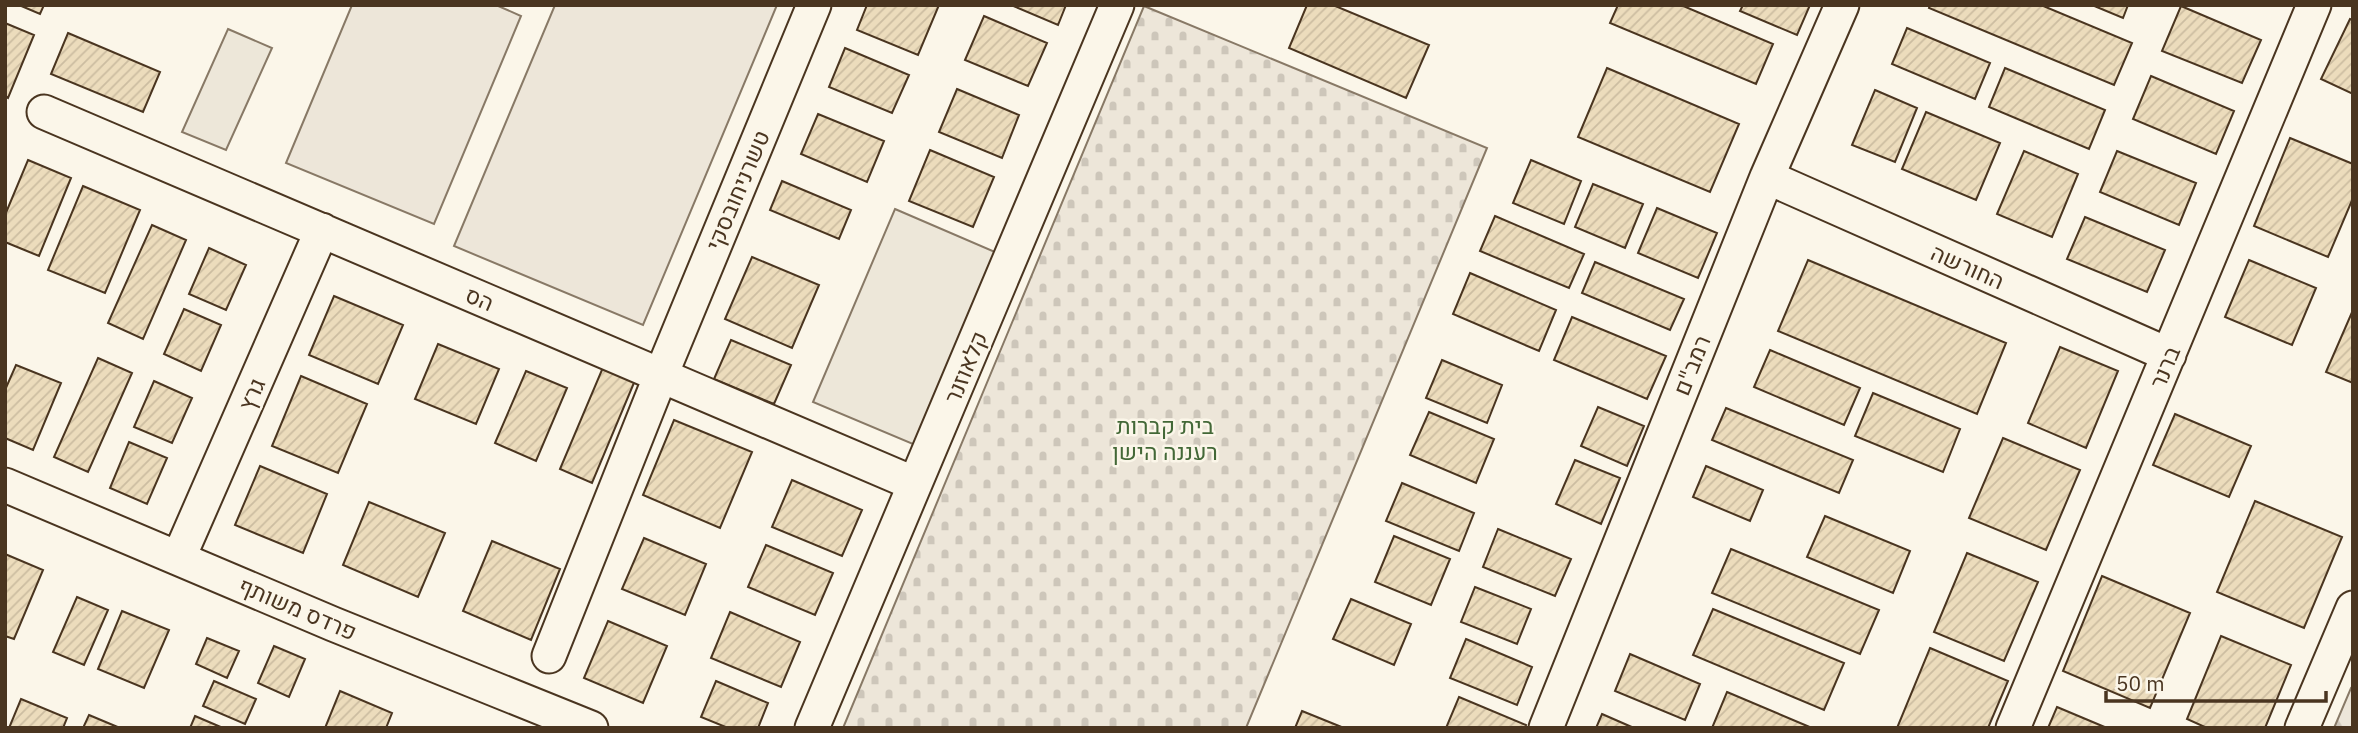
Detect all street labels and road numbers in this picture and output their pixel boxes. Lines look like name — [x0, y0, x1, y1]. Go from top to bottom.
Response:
street label: טשרניחובסקי — [698, 125, 776, 255]
street label: החורשה — [1927, 237, 2009, 295]
street label: הס — [461, 279, 499, 317]
street label: קלאוזנר — [936, 326, 994, 408]
street label: רמב"ם — [1665, 331, 1717, 399]
street label: ברנר — [2142, 341, 2186, 393]
street label: גרץ — [231, 373, 271, 415]
street label: פרדס משותף — [234, 570, 362, 646]

